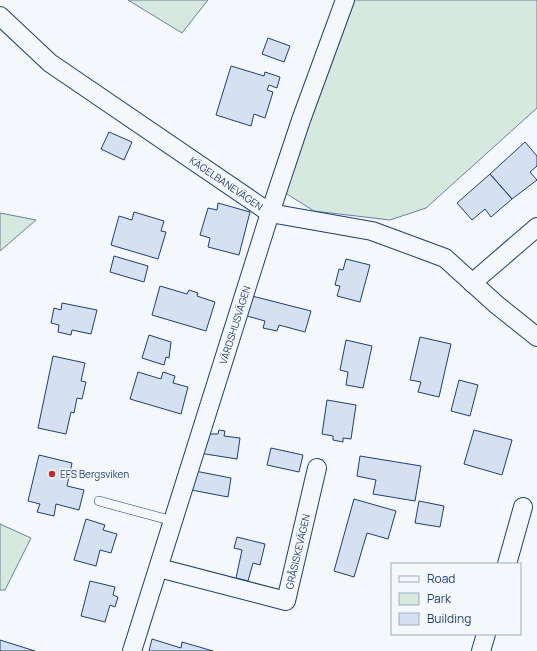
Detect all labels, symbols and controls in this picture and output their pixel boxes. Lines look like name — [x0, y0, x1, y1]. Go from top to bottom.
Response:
street label: KÄGELBANEVÄGEN — [187, 153, 266, 213]
street label: VÄRDSHUSVÄGEN — [216, 284, 254, 366]
place label: EFS Bergsviken — [60, 467, 129, 481]
marker: EFS Bergsviken — [47, 469, 57, 479]
street label: GRÅSISKEVÄGEN — [282, 512, 313, 591]
legend — [391, 563, 521, 635]
text: Road — [427, 570, 455, 587]
text: Park — [427, 590, 452, 607]
text: Building — [427, 610, 471, 627]

